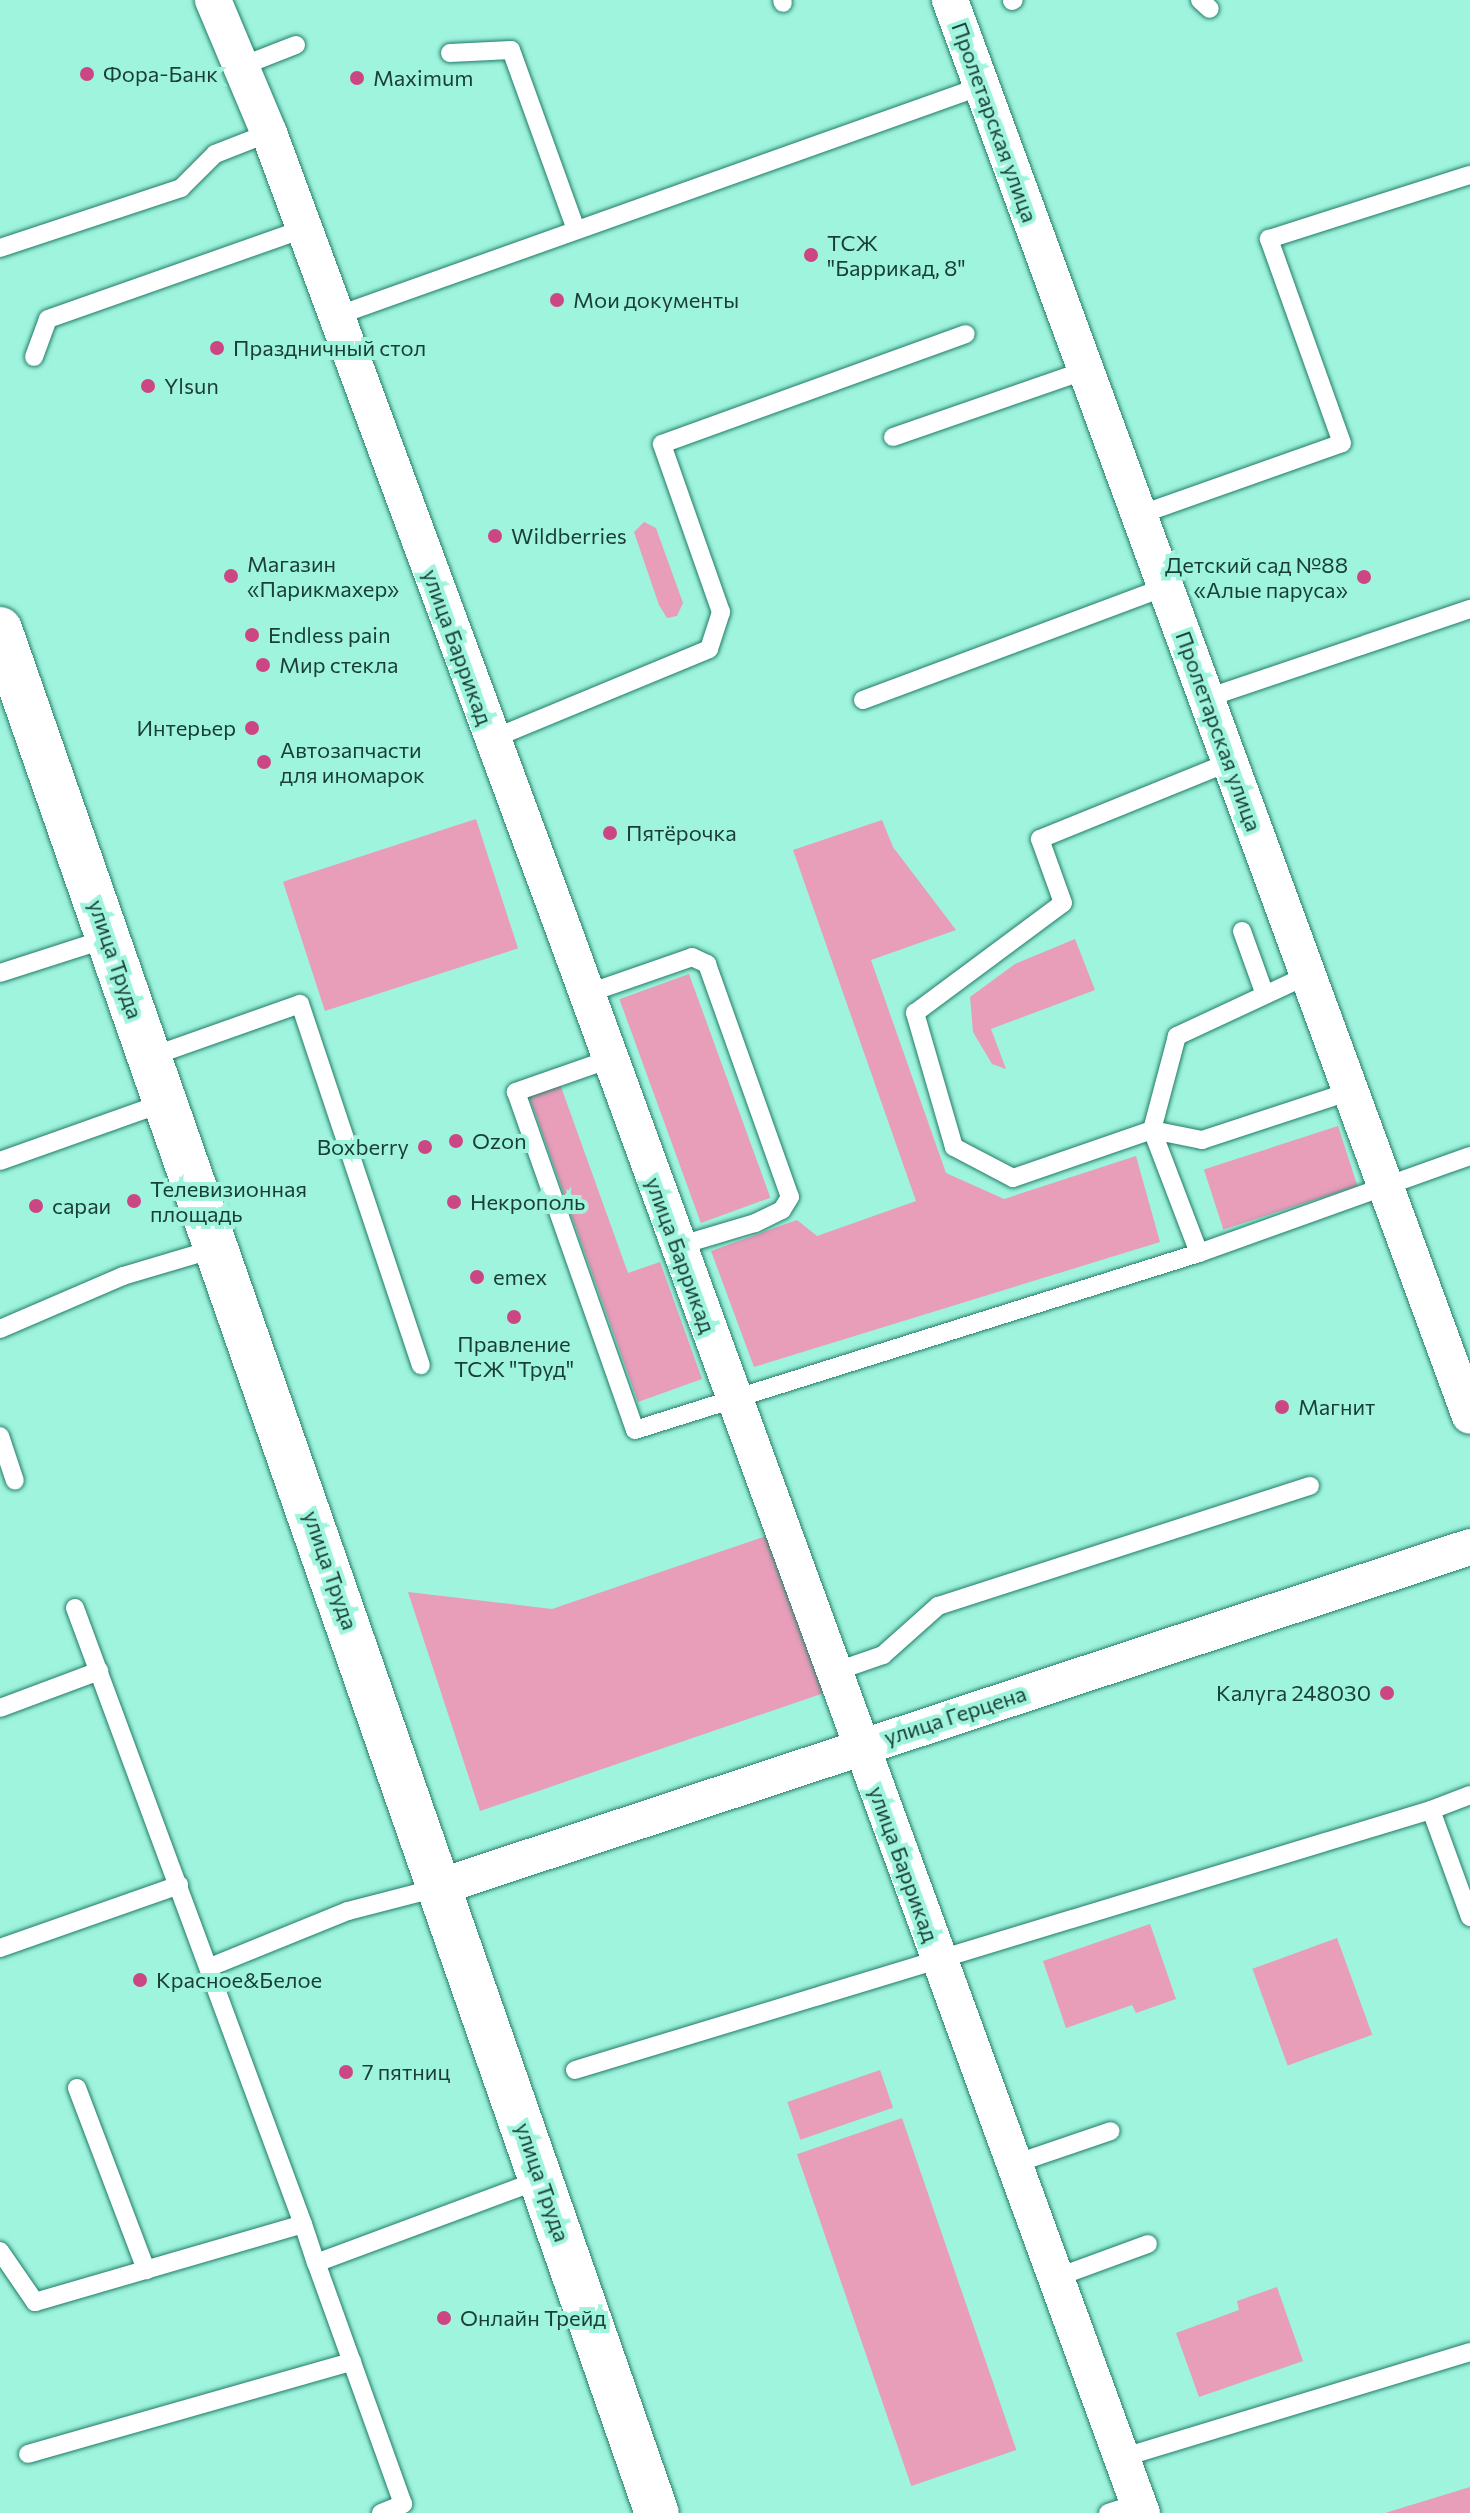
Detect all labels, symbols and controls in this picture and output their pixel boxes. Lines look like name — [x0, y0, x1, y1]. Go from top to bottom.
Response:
street label: Пролетарская улица — [946, 18, 1044, 226]
place label: Фора-Банк — [103, 61, 218, 87]
marker: Фора-Банк — [78, 65, 96, 83]
place label: Maximum — [373, 65, 473, 91]
marker: Maximum — [348, 69, 366, 87]
place label: ТСЖ "Баррикад, 8" — [827, 229, 966, 280]
marker: ТСЖ "Баррикад, 8" — [802, 246, 820, 264]
place label: Мои документы — [573, 287, 739, 313]
marker: Мои документы — [548, 291, 566, 309]
place label: Праздничный стол — [233, 335, 426, 361]
marker: Праздничный стол — [208, 339, 226, 357]
place label: Ylsun — [164, 373, 219, 399]
marker: Ylsun — [139, 377, 157, 395]
place label: Wildberries — [511, 523, 627, 549]
marker: Wildberries — [486, 527, 504, 545]
place label: Магазин «Парикмахер» — [247, 550, 399, 602]
place label: Детский сад №88 «Алые паруса» — [1165, 551, 1348, 602]
street label: улица Баррикад — [418, 565, 498, 729]
marker: Магазин «Парикмахер» — [222, 567, 240, 585]
marker: Детский сад №88 «Алые паруса» — [1355, 568, 1373, 586]
place label: Endless pain — [268, 622, 391, 648]
marker: Endless pain — [243, 626, 261, 644]
street label: Пролетарская улица — [1170, 627, 1268, 835]
place label: Мир стекла — [279, 652, 398, 678]
marker: Мир стекла — [254, 656, 272, 674]
place label: Интерьер — [136, 715, 236, 741]
marker: Интерьер — [243, 719, 261, 737]
place label: Автозапчасти для иномарок — [280, 736, 425, 788]
marker: Автозапчасти для иномарок — [255, 753, 273, 771]
place label: Пятёрочка — [626, 820, 737, 846]
marker: Пятёрочка — [601, 824, 619, 842]
street label: улица Труда — [83, 896, 149, 1022]
place label: Ozon — [472, 1128, 527, 1154]
marker: Ozon — [447, 1132, 465, 1150]
place label: Boxberry — [317, 1134, 409, 1160]
marker: Boxberry — [416, 1138, 434, 1156]
street label: улица Баррикад — [641, 1173, 721, 1337]
place label: Телевизионная площадь — [150, 1175, 307, 1226]
place label: Некрополь — [470, 1189, 585, 1215]
marker: Телевизионная площадь — [125, 1192, 143, 1210]
place label: сараи — [52, 1193, 111, 1219]
marker: Некрополь — [445, 1193, 463, 1211]
marker: сараи — [27, 1197, 45, 1215]
place label: emex — [493, 1264, 547, 1290]
marker: emex — [468, 1268, 486, 1286]
marker: Правление ТСЖ "Труд" — [505, 1308, 523, 1326]
place label: Правление ТСЖ "Труд" — [454, 1330, 574, 1382]
place label: Магнит — [1298, 1394, 1375, 1420]
marker: Магнит — [1273, 1398, 1291, 1416]
street label: улица Труда — [298, 1507, 364, 1633]
street label: улица Герцена — [881, 1680, 1029, 1750]
place label: Калуга 248030 — [1216, 1680, 1371, 1706]
marker: Калуга 248030 — [1378, 1684, 1396, 1702]
street label: улица Баррикад — [864, 1782, 944, 1946]
place label: Красное&Белое — [156, 1967, 322, 1993]
marker: Красное&Белое — [131, 1971, 149, 1989]
place label: 7 пятниц — [362, 2059, 450, 2085]
marker: 7 пятниц — [337, 2063, 355, 2081]
street label: улица Труда — [510, 2119, 576, 2245]
place label: Онлайн Трейд — [460, 2305, 606, 2331]
marker: Онлайн Трейд — [435, 2309, 453, 2327]

